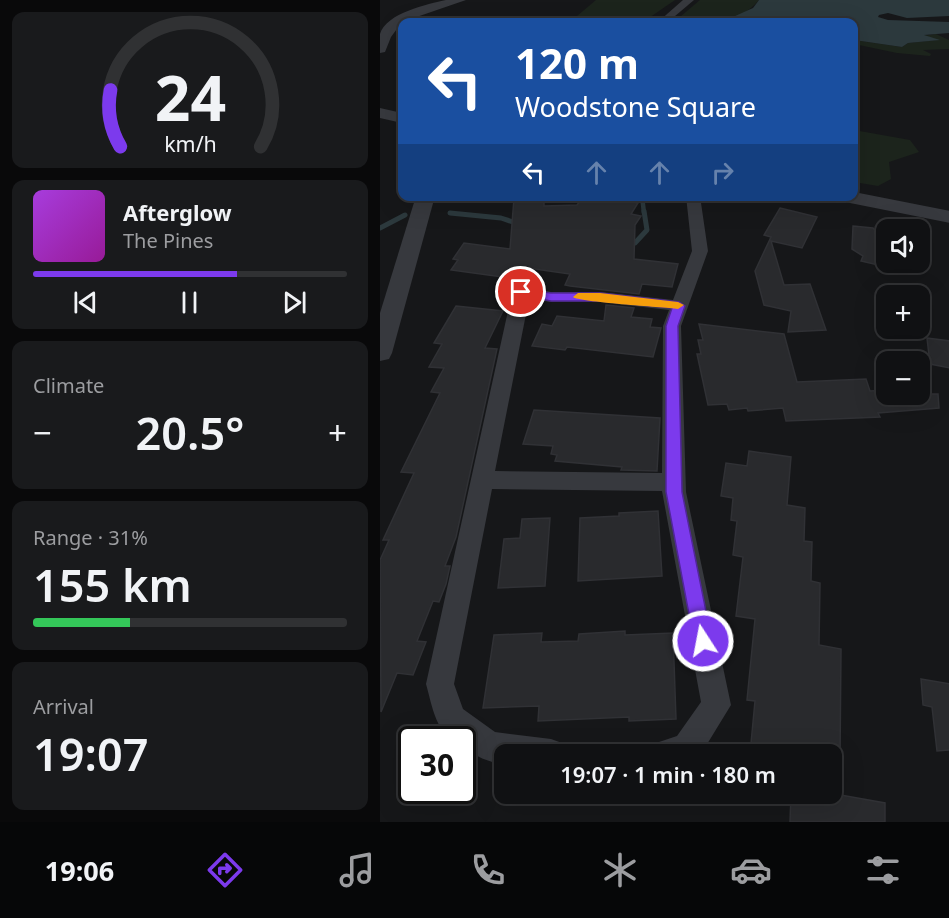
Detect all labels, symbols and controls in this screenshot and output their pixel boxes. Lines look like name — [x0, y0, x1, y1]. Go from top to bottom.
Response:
text: 120 m — [515, 34, 639, 91]
icon: left — [416, 42, 494, 120]
text: 24 — [154, 54, 226, 139]
text: Woodstone Square — [515, 88, 756, 125]
text: km/h — [164, 129, 216, 158]
icon: left — [517, 156, 550, 189]
icon: ahead — [580, 156, 613, 189]
icon: ahead — [643, 156, 676, 189]
icon: right — [706, 156, 739, 189]
text: Afterglow — [123, 197, 232, 227]
map controls — [876, 219, 930, 405]
button: sound — [876, 219, 930, 273]
text: The Pines — [123, 227, 213, 254]
pin — [495, 266, 546, 317]
icon: arrive — [504, 275, 537, 308]
button: + — [876, 285, 930, 339]
icon: previous — [69, 286, 102, 319]
icon: pause — [173, 286, 206, 319]
icon: next — [278, 286, 311, 319]
button: − — [876, 351, 930, 405]
text: Climate — [33, 372, 104, 399]
text: 20.5° — [136, 402, 244, 463]
text: − — [33, 410, 52, 455]
text: + — [328, 410, 347, 455]
text: Range · 31% — [33, 524, 148, 551]
text: 155 km — [33, 554, 192, 615]
position arrow — [671, 609, 735, 673]
text: Arrival — [33, 693, 94, 720]
text: 19:07 — [33, 723, 148, 784]
speed limit sign: 30 — [398, 726, 476, 804]
text: 19:07 · 1 min · 180 m — [560, 759, 776, 789]
icon: directions — [204, 849, 246, 891]
icon: music — [336, 849, 378, 891]
icon: phone — [467, 849, 509, 891]
icon: climate — [599, 849, 641, 891]
icon: car — [730, 849, 772, 891]
icon: filters — [862, 849, 904, 891]
text: 19:06 — [45, 852, 114, 889]

